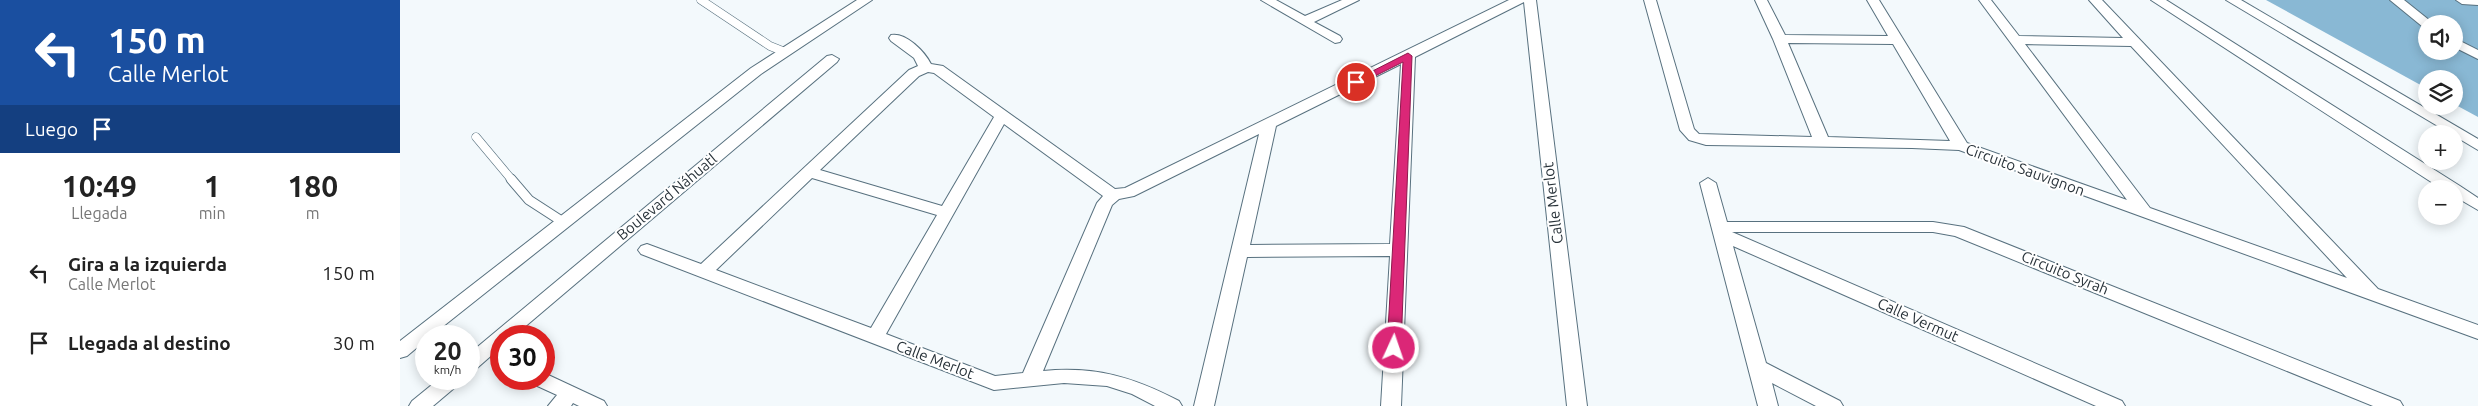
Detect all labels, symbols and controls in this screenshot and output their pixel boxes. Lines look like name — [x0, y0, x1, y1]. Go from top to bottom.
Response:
map controls — [2418, 15, 2463, 225]
button: sound — [2418, 15, 2463, 60]
icon: left — [25, 20, 90, 85]
text: 150 m — [108, 20, 206, 60]
text: Calle Merlot — [108, 61, 228, 86]
pin — [1335, 61, 1377, 103]
icon: arrive — [1342, 68, 1370, 96]
button: layers — [2418, 70, 2463, 115]
icon: arrive — [88, 115, 116, 143]
text: Luego — [25, 118, 78, 140]
button: + — [2418, 125, 2463, 170]
street label: Circuito Sauvignon — [1963, 140, 2087, 199]
street label: Boulevard Náhuatl — [613, 150, 720, 243]
street label: Calle Merlot — [1539, 161, 1566, 245]
text: 10:49 — [62, 169, 137, 203]
text: 1 — [204, 169, 221, 203]
text: 180 — [287, 169, 338, 203]
button: − — [2418, 180, 2463, 225]
text: Llegada — [71, 204, 127, 222]
text: min — [199, 204, 226, 222]
text: m — [306, 204, 320, 222]
street label: Circuito Syrah — [2019, 247, 2111, 298]
text: Gira a la izquierda — [68, 253, 227, 275]
icon: left — [25, 259, 53, 287]
text: 150 m — [322, 262, 375, 284]
text: Calle Merlot — [68, 275, 156, 293]
street label: Calle Vermut — [1875, 294, 1961, 345]
position arrow — [1367, 321, 1419, 373]
speed limit sign: 30 — [490, 325, 555, 390]
icon: arrive — [25, 329, 53, 357]
text: Llegada al destino — [68, 332, 231, 354]
text: 30 m — [333, 332, 375, 354]
text: 20 — [433, 337, 462, 365]
street label: Calle Merlot — [894, 337, 977, 382]
text: km/h — [434, 363, 461, 376]

